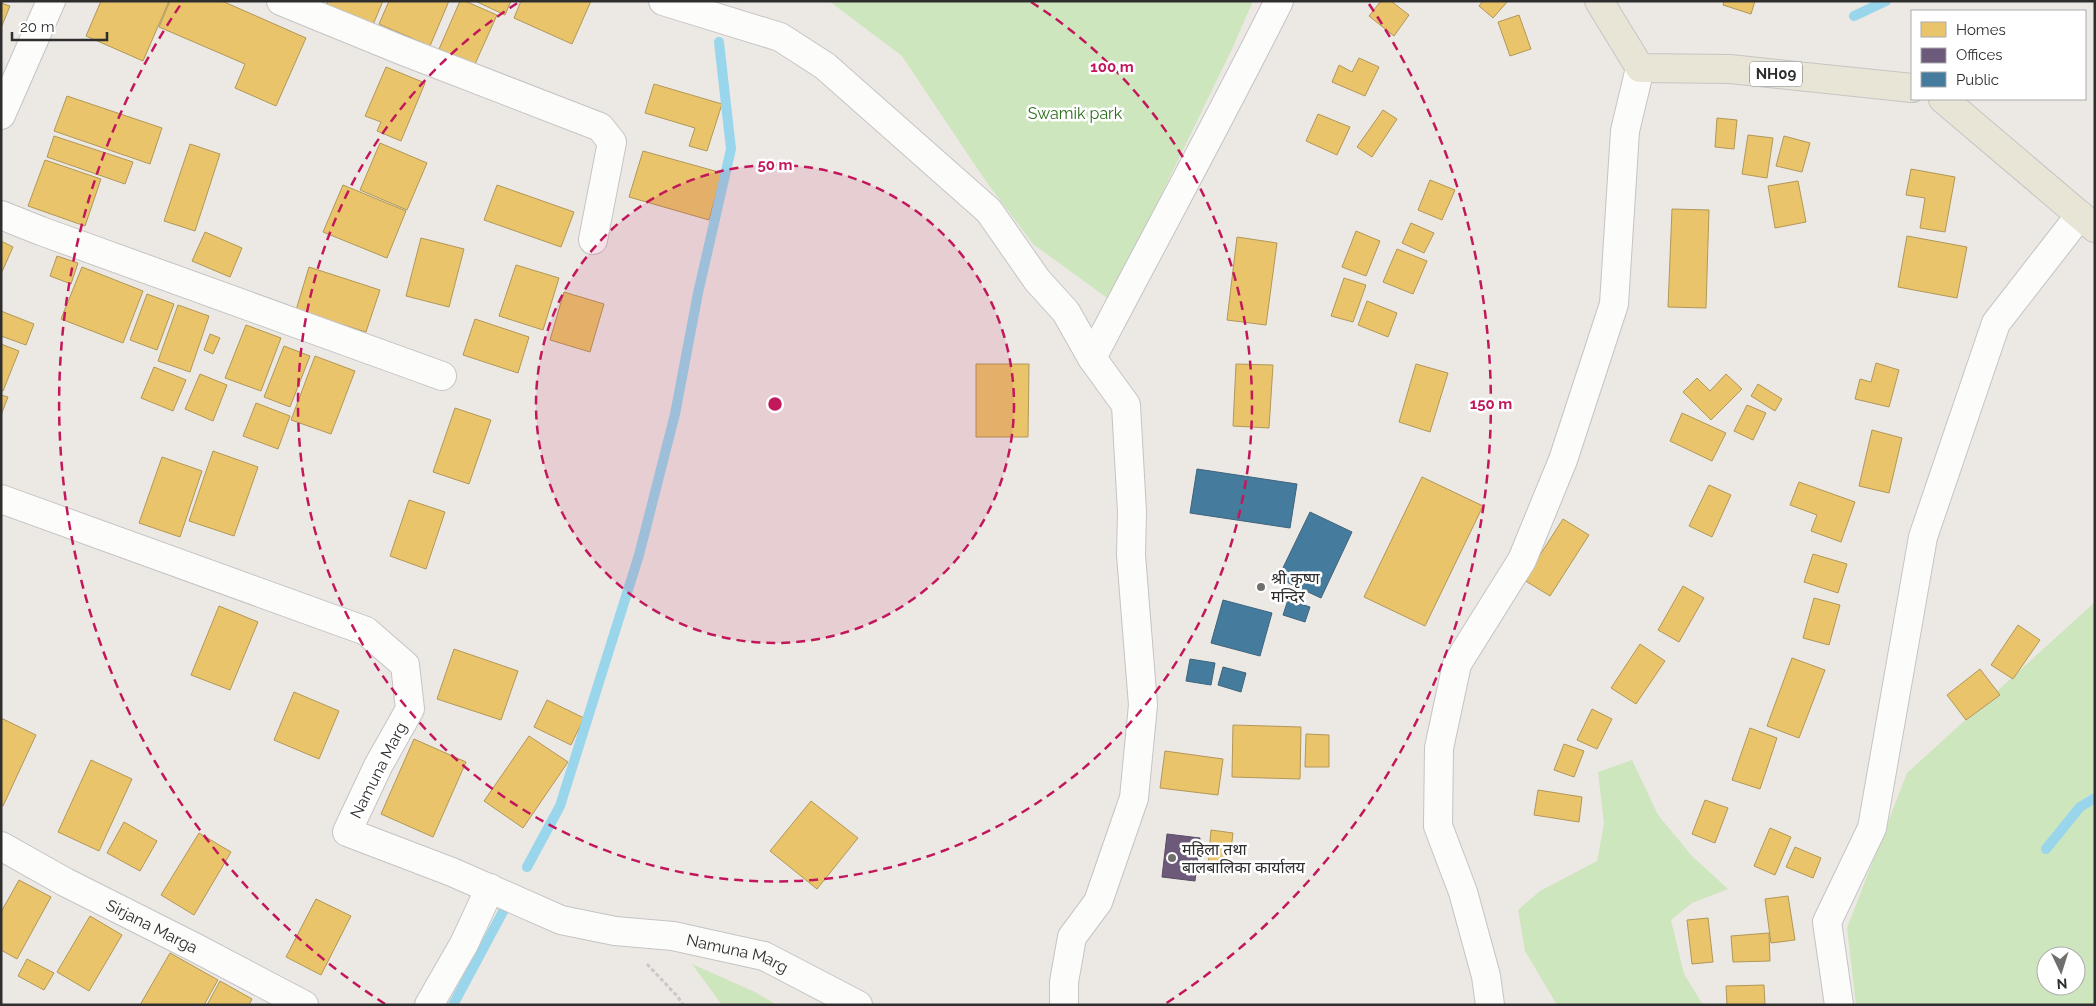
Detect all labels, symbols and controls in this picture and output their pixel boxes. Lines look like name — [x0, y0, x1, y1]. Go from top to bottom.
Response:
scale bar — [12, 10, 108, 42]
legend — [1911, 10, 2086, 100]
text: 20 m — [20, 18, 55, 36]
text: Homes — [1956, 21, 2006, 39]
text: Offices — [1956, 46, 2003, 64]
text: 100 m — [1090, 58, 1134, 76]
road number: NH09 — [1750, 62, 1802, 86]
text: Public — [1956, 71, 1999, 89]
park label: Swamik park — [1028, 104, 1123, 123]
text: 50 m — [757, 156, 793, 174]
centre of rings — [766, 395, 784, 413]
text: 150 m — [1470, 395, 1512, 413]
place label: श्री कृष्ण मन्दिर — [1271, 569, 1320, 606]
marker: श्री कृष्ण मन्दिर — [1255, 581, 1267, 593]
street label: Namuna Marg — [346, 719, 411, 821]
place label: महिला तथा बालबालिका कार्यालय — [1182, 840, 1306, 877]
marker: महिला तथा बालबालिका कार्यालय — [1166, 852, 1178, 864]
street label: Sirjana Marga — [103, 895, 201, 957]
street label: Namuna Marg — [685, 930, 791, 977]
north arrow — [2036, 946, 2086, 996]
text: N — [2056, 976, 2068, 992]

